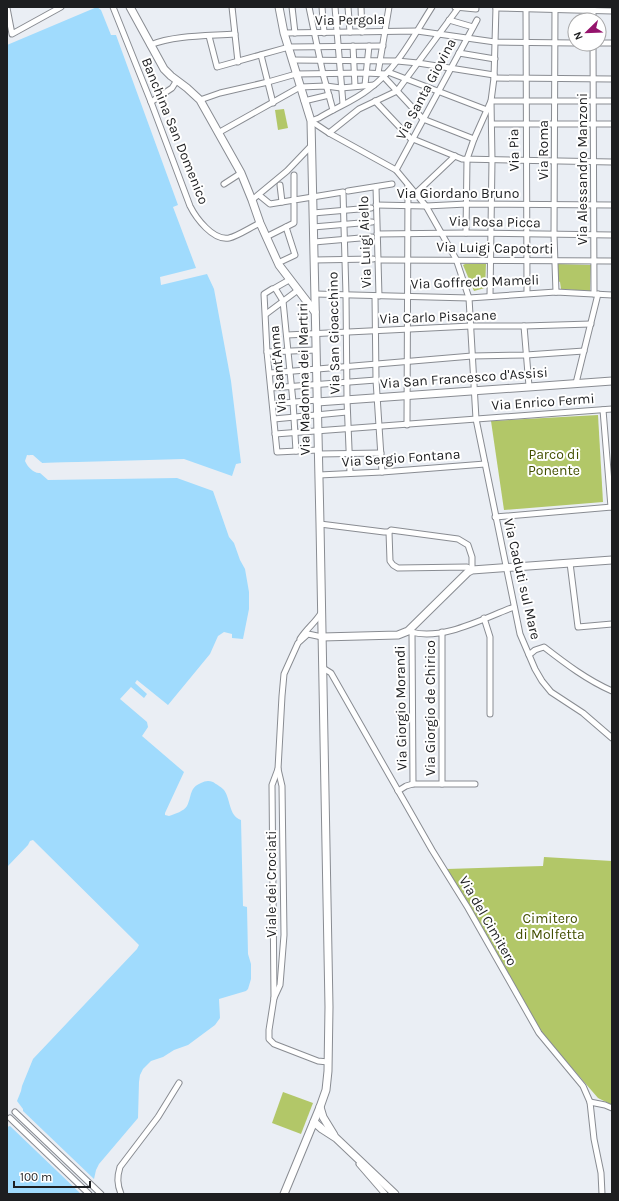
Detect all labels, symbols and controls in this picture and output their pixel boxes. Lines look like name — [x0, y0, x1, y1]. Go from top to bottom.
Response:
street label: Via Pergola — [315, 11, 385, 29]
north arrow — [567, 12, 607, 52]
text: N — [571, 30, 586, 42]
street label: Via Santa Giovina — [392, 35, 460, 143]
street label: Banchina San Domenico — [138, 55, 212, 207]
street label: Via Alessandro Manzoni — [574, 93, 591, 245]
street label: Via Roma — [535, 120, 552, 180]
street label: Via Pia — [505, 128, 523, 172]
street label: Via Giordano Bruno — [397, 185, 519, 202]
street label: Via Luigi Aiello — [355, 195, 375, 289]
street label: Via Rosa Picca — [449, 213, 541, 231]
street label: Via Luigi Capotorti — [436, 238, 554, 258]
street label: Via San Gioacchino — [324, 271, 344, 395]
street label: Via Goffredo Mameli — [410, 271, 540, 293]
street label: Via Madonna dei Martiri — [294, 302, 314, 456]
street label: Via Carlo Pisacane — [379, 306, 497, 328]
street label: Via Sant'Anna — [266, 325, 290, 413]
street label: Via San Francesco d'Assisi — [380, 364, 548, 392]
street label: Via Enrico Fermi — [491, 390, 595, 414]
street label: Via Sergio Fontana — [341, 445, 461, 471]
park label: Parco di Ponente — [528, 446, 580, 479]
street label: Via Caduti sul Mare — [500, 517, 544, 641]
street label: Via Giorgio de Chirico — [422, 640, 439, 776]
street label: Via Giorgio Morandi — [391, 645, 411, 771]
street label: Viale dei Crociati — [263, 830, 280, 938]
street label: Via del Cimitero — [455, 873, 521, 969]
park label: Cimitero di Molfetta — [515, 910, 585, 943]
scale bar — [14, 1163, 90, 1189]
text: 100 m — [20, 1170, 52, 1184]

